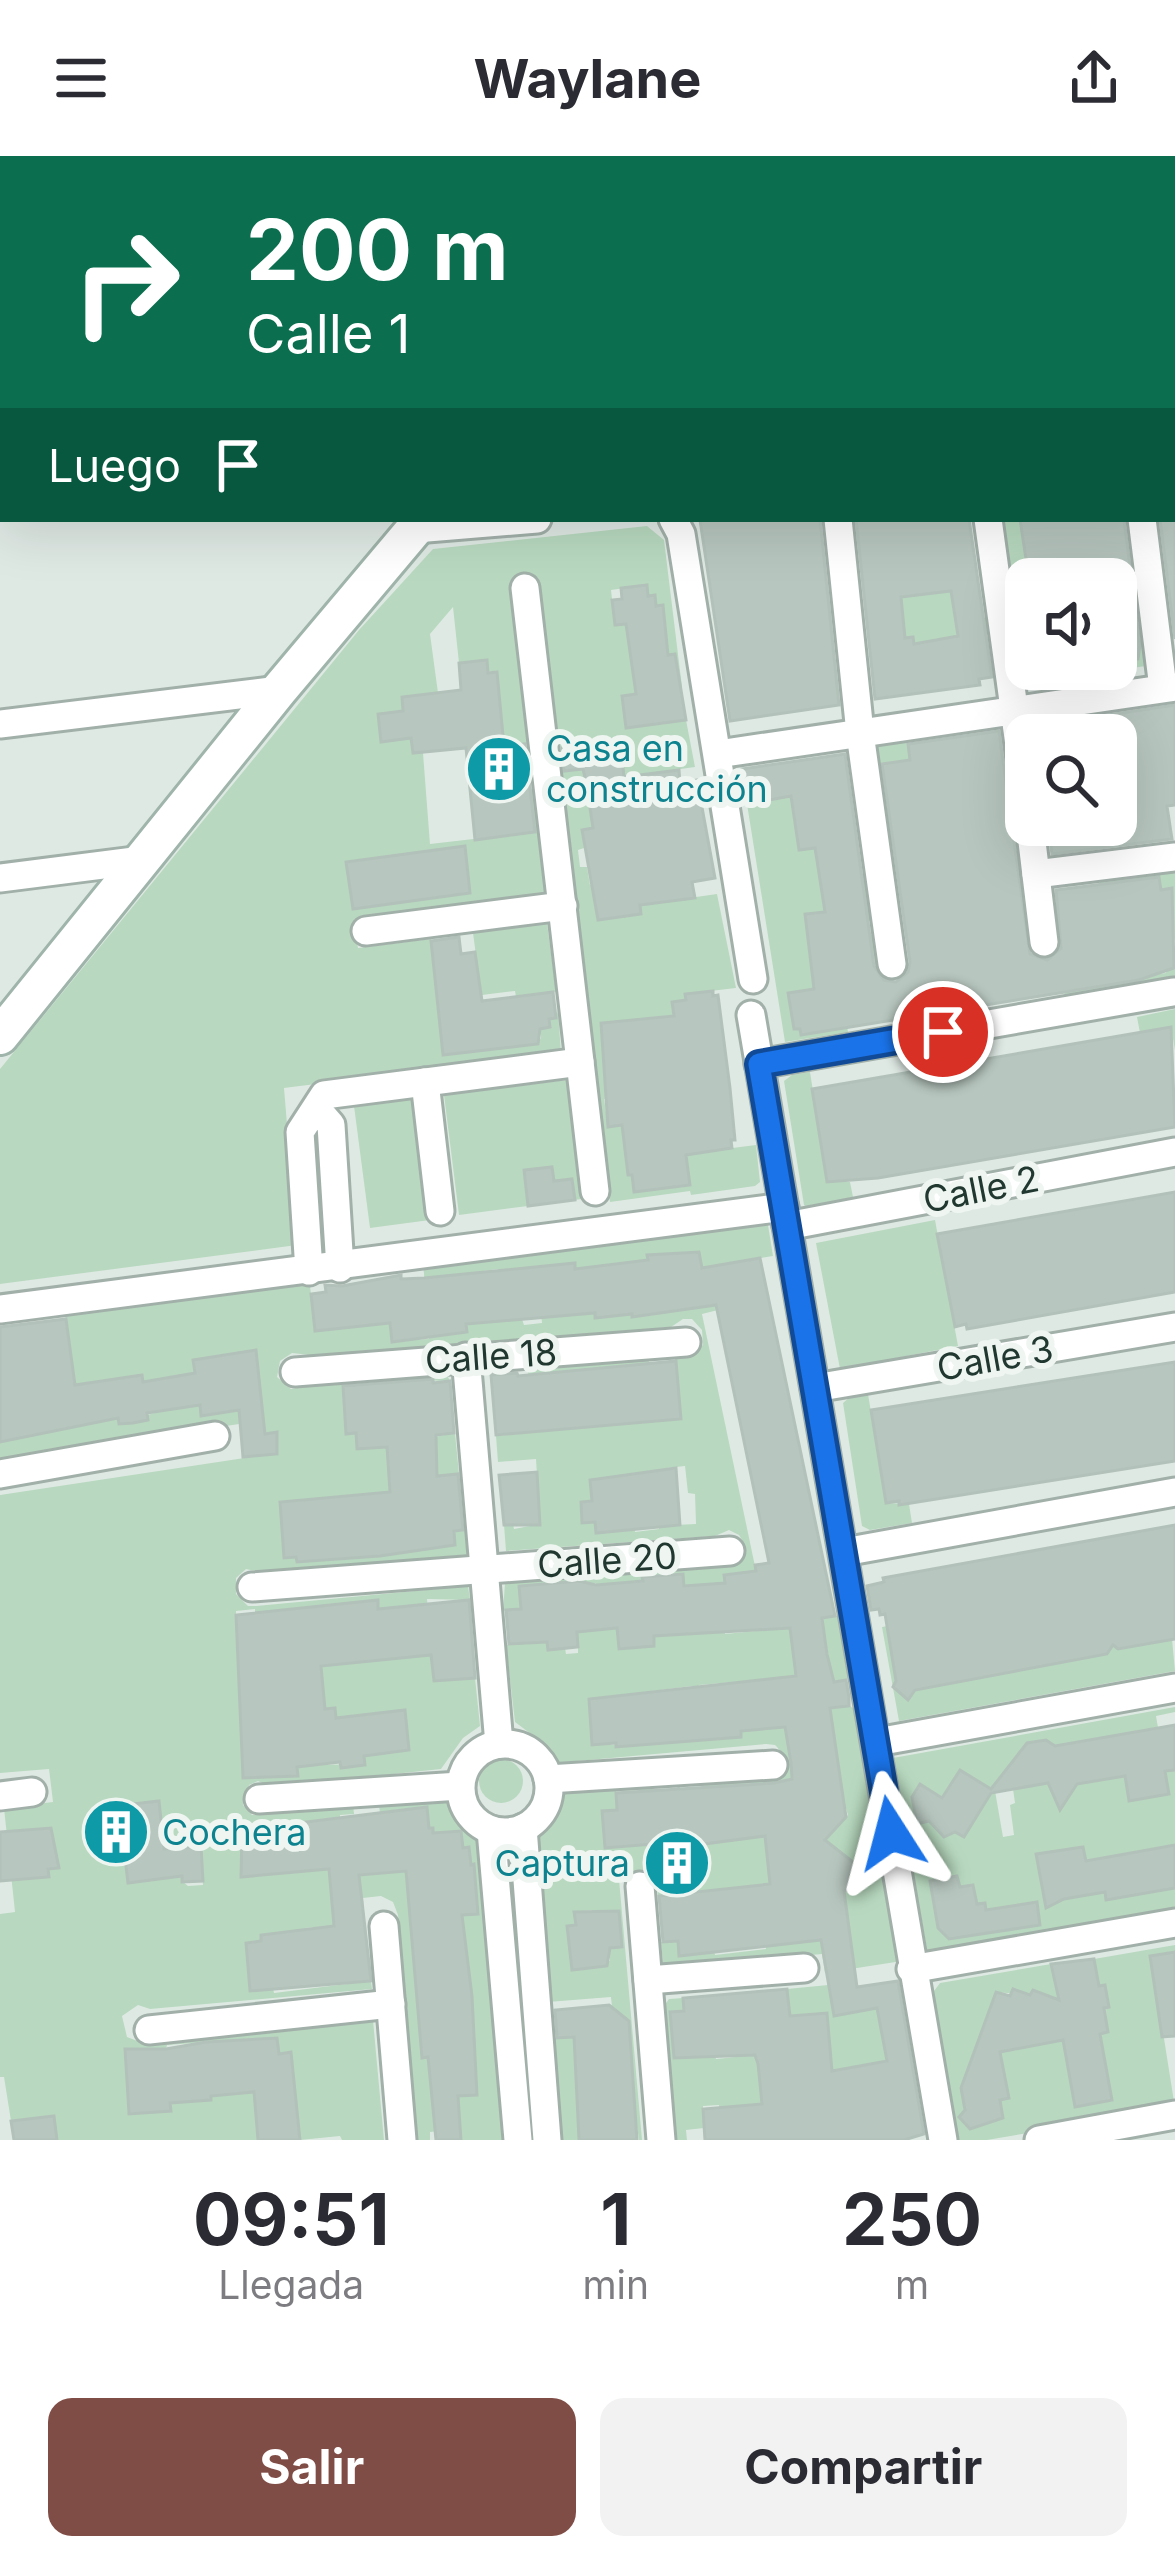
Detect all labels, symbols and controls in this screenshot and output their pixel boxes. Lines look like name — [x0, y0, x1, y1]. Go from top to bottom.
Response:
icon: menu — [48, 45, 114, 111]
icon: share — [1061, 45, 1127, 111]
text: Waylane — [474, 46, 701, 111]
text: 200 m — [246, 199, 509, 300]
icon: right — [48, 204, 204, 360]
text: Calle 1 — [246, 301, 411, 366]
icon: arrive — [205, 432, 271, 498]
text: Luego — [48, 438, 181, 493]
map controls — [1005, 558, 1137, 846]
button: sound — [1005, 558, 1137, 690]
button: search — [1005, 714, 1137, 846]
place label: Casa en construcción — [546, 726, 768, 811]
building icon: Casa en construcción — [464, 734, 534, 804]
pin — [892, 981, 994, 1083]
icon: arrive — [910, 999, 976, 1065]
street label: Calle 2 — [919, 1156, 1043, 1222]
street label: Calle 3 — [933, 1326, 1057, 1390]
street label: Calle 18 — [424, 1329, 558, 1383]
street label: Calle 20 — [536, 1533, 678, 1587]
position arrow — [828, 1770, 954, 1896]
building icon: Cochera — [81, 1797, 151, 1867]
place label: Cochera — [162, 1810, 307, 1854]
building icon: Captura — [642, 1828, 712, 1898]
place label: Captura — [495, 1841, 630, 1885]
text: 09:51 — [193, 2175, 389, 2262]
text: 1 — [600, 2175, 631, 2262]
text: 250 — [842, 2175, 982, 2262]
text: Llegada — [218, 2261, 364, 2308]
text: min — [582, 2261, 649, 2308]
text: m — [895, 2261, 929, 2308]
button: Salir — [48, 2398, 576, 2536]
button: Compartir — [600, 2398, 1127, 2536]

